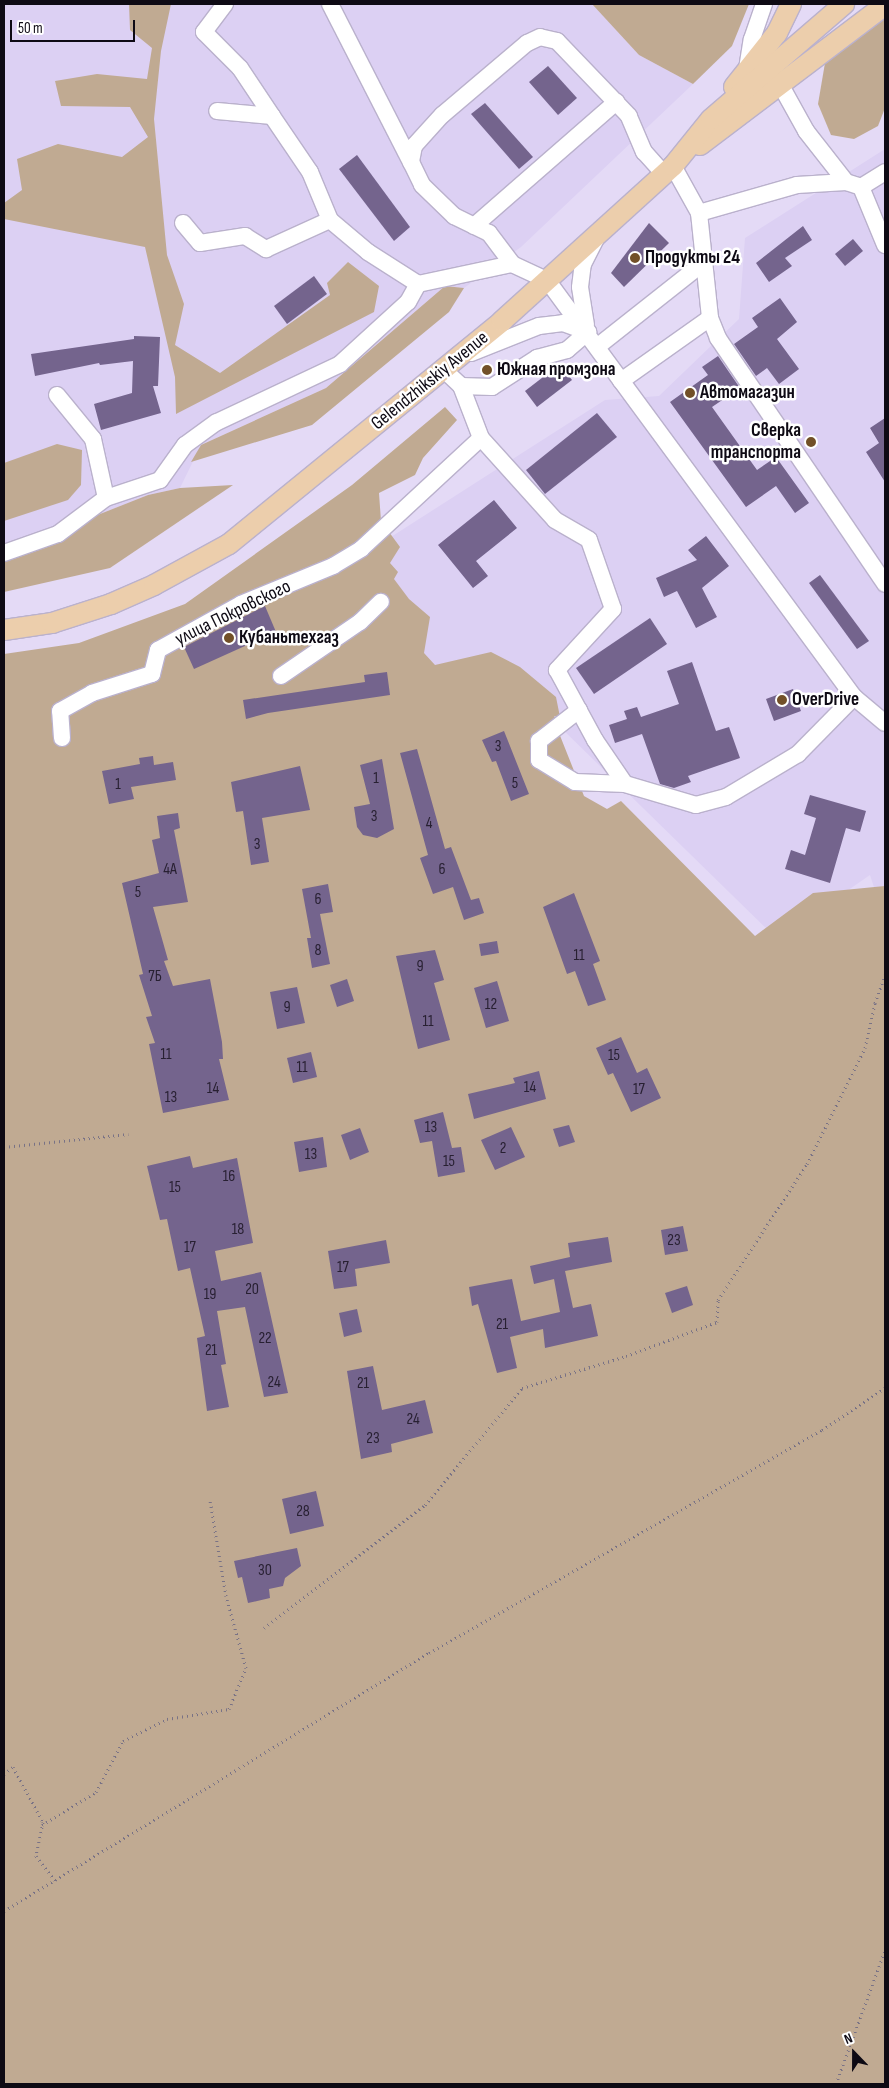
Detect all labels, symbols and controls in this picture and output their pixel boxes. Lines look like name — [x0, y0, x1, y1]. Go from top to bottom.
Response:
scale bar — [12, 10, 138, 42]
text: 50 m — [18, 19, 43, 38]
place label: Продукты 24 — [645, 247, 740, 269]
marker: Продукты 24 — [629, 252, 641, 264]
street label: Gelendzhikskiy Avenue — [367, 327, 493, 435]
place label: Южная промзона — [497, 359, 616, 381]
marker: Южная промзона — [481, 364, 493, 376]
place label: Автомагазин — [700, 382, 795, 404]
marker: Автомагазин — [684, 387, 696, 399]
place label: Сверка транспорта — [711, 420, 801, 464]
marker: Сверка транспорта — [805, 436, 817, 448]
street label: улица Покровского — [171, 575, 295, 651]
place label: Кубаньтехгаз — [239, 627, 339, 649]
marker: Кубаньтехгаз — [223, 632, 235, 644]
place label: OverDrive — [792, 689, 859, 711]
marker: OverDrive — [776, 694, 788, 706]
house number: 3 — [495, 737, 501, 757]
house number: 1 — [373, 769, 379, 789]
house number: 5 — [512, 774, 518, 794]
house number: 1 — [115, 775, 121, 795]
house number: 3 — [371, 807, 377, 827]
house number: 4 — [426, 814, 432, 834]
house number: 3 — [254, 835, 260, 855]
house number: 4А — [163, 860, 177, 880]
house number: 6 — [438, 860, 446, 880]
house number: 5 — [135, 883, 141, 903]
house number: 6 — [314, 890, 322, 910]
house number: 8 — [314, 941, 322, 961]
house number: 11 — [573, 946, 585, 966]
house number: 9 — [416, 957, 424, 977]
house number: 7Б — [148, 967, 162, 987]
house number: 12 — [485, 995, 497, 1015]
house number: 9 — [283, 998, 291, 1018]
house number: 11 — [422, 1012, 434, 1032]
house number: 11 — [160, 1045, 172, 1065]
house number: 15 — [608, 1046, 620, 1066]
house number: 11 — [296, 1058, 308, 1078]
house number: 14 — [524, 1078, 536, 1098]
house number: 14 — [207, 1079, 219, 1099]
house number: 17 — [633, 1080, 645, 1100]
house number: 13 — [165, 1088, 177, 1108]
house number: 13 — [425, 1118, 437, 1138]
house number: 2 — [500, 1139, 506, 1159]
house number: 13 — [305, 1145, 317, 1165]
house number: 15 — [443, 1152, 455, 1172]
house number: 16 — [223, 1167, 235, 1187]
house number: 15 — [169, 1178, 181, 1198]
house number: 18 — [232, 1220, 244, 1240]
house number: 23 — [667, 1231, 681, 1251]
house number: 17 — [184, 1238, 196, 1258]
house number: 17 — [337, 1258, 349, 1278]
house number: 20 — [245, 1280, 259, 1300]
house number: 19 — [204, 1285, 216, 1305]
house number: 21 — [496, 1315, 508, 1335]
house number: 22 — [258, 1329, 272, 1349]
house number: 21 — [205, 1341, 217, 1361]
house number: 24 — [267, 1373, 281, 1393]
house number: 21 — [357, 1374, 369, 1394]
house number: 24 — [406, 1410, 420, 1430]
house number: 23 — [366, 1429, 380, 1449]
house number: 28 — [296, 1502, 310, 1522]
house number: 30 — [258, 1561, 272, 1581]
north arrow — [829, 2028, 879, 2078]
text: N — [842, 2029, 855, 2048]

